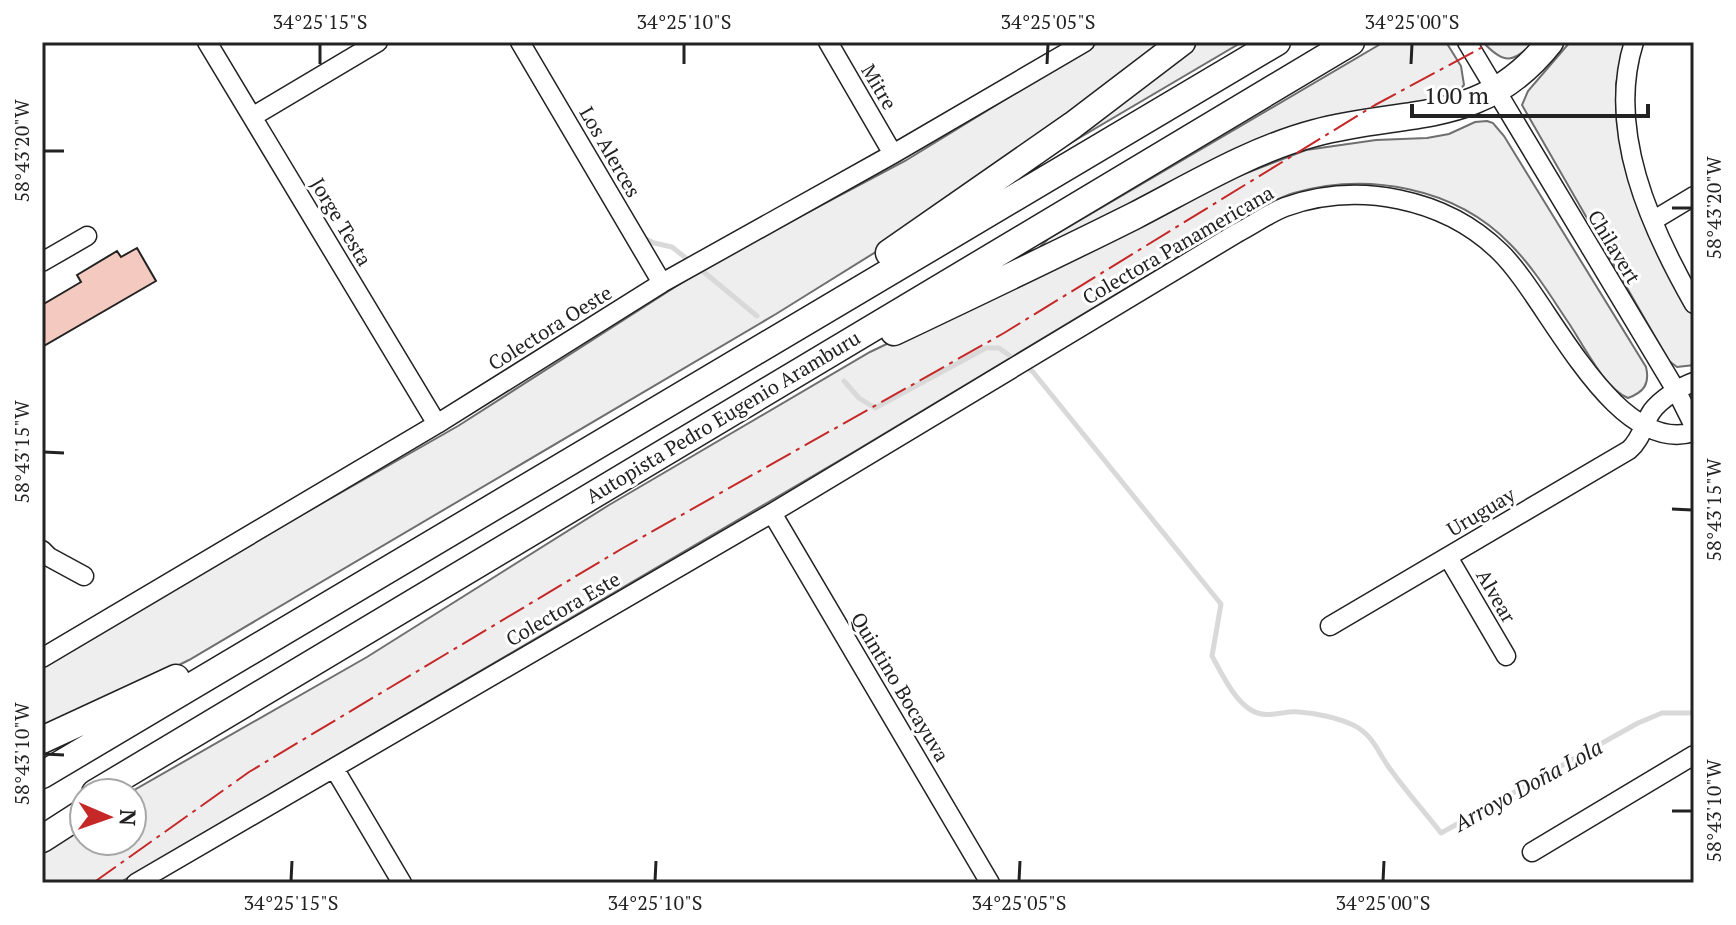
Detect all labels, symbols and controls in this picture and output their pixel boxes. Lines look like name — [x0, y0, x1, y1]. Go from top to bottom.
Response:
text: 34°25'15"S — [272, 8, 368, 35]
text: 34°25'10"S — [636, 8, 732, 35]
text: 34°25'05"S — [1000, 8, 1096, 35]
text: 34°25'00"S — [1364, 8, 1460, 35]
street label: Mitre — [855, 59, 903, 114]
scale bar — [1412, 68, 1648, 118]
text: 100 m — [1424, 79, 1489, 111]
text: 58°43'20"W — [8, 99, 35, 203]
street label: Los Alerces — [574, 102, 647, 202]
text: 58°43'20"W — [1700, 156, 1727, 260]
street label: Jorge Testa — [305, 173, 378, 271]
street label: Colectora Panamericana — [1077, 179, 1278, 310]
street label: Chilavert — [1582, 205, 1647, 289]
street label: Colectora Oeste — [483, 279, 617, 376]
street label: Autopista Pedro Eugenio Aramburu — [581, 324, 865, 509]
text: 58°43'15"W — [8, 400, 35, 504]
text: 58°43'15"W — [1700, 458, 1727, 562]
street label: Uruguay — [1442, 480, 1521, 542]
street label: Alvear — [1470, 564, 1523, 628]
street label: Colectora Este — [501, 565, 625, 652]
street label: Quintino Bocayuva — [845, 607, 956, 767]
text: 58°43'10"W — [8, 702, 35, 806]
water label: Arroyo Doña Lola — [1447, 732, 1607, 838]
text: 58°43'10"W — [1700, 759, 1727, 863]
north arrow — [68, 777, 148, 857]
text: N — [114, 809, 143, 827]
text: 34°25'15"S — [243, 889, 339, 916]
text: 34°25'10"S — [607, 889, 703, 916]
text: 34°25'05"S — [971, 889, 1067, 916]
text: 34°25'00"S — [1335, 889, 1431, 916]

